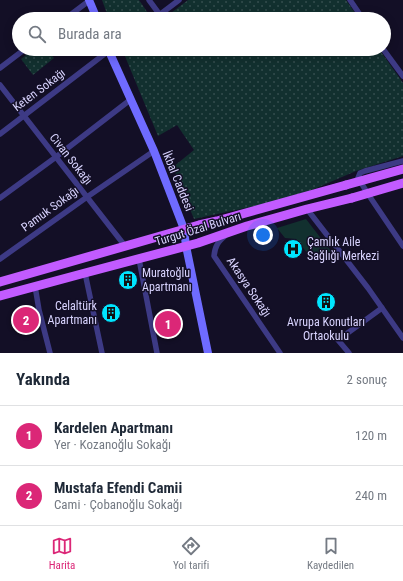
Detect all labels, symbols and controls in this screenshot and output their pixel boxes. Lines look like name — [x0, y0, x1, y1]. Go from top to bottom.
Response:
search box — [12, 12, 391, 56]
icon: search — [26, 23, 48, 45]
text: Burada ara — [58, 25, 122, 43]
street label: Keten Sokağı — [10, 66, 68, 114]
street label: Civan Sokağı — [47, 131, 95, 187]
street label: İkbal Caddesi — [160, 148, 197, 213]
street label: Pamuk Sokağı — [19, 184, 81, 234]
street label: Turgut Özal Bulvarı — [153, 208, 243, 249]
your location — [253, 225, 273, 245]
place label: Çamlık Aile Sağlığı Merkezi — [307, 235, 379, 263]
hospital icon: Çamlık Aile Sağlığı Merkezi — [282, 238, 304, 260]
street label: Akasya Sokağı — [224, 254, 274, 320]
place label: Muratoğlu Apartmanı — [142, 266, 192, 294]
building icon: Muratoğlu Apartmanı — [117, 269, 139, 291]
building icon: Avrupa Konutları Ortaokulu — [315, 291, 337, 313]
place label: Celaltürk Apartmanı — [47, 299, 98, 327]
building icon: Celaltürk Apartmanı — [100, 302, 122, 324]
pin: 2 — [13, 305, 39, 335]
pin: 1 — [155, 309, 181, 339]
place label: Avrupa Konutları Ortaokulu — [287, 315, 365, 343]
text: Yakında — [16, 369, 70, 389]
text: 2 sonuç — [347, 372, 387, 387]
text: Kardelen Apartmanı — [54, 419, 173, 437]
text: 1 — [26, 428, 32, 443]
text: 120 m — [355, 428, 387, 443]
text: Yer · Kozanoğlu Sokağı — [54, 437, 171, 452]
text: Mustafa Efendi Camii — [54, 479, 182, 497]
text: 2 — [26, 488, 32, 503]
text: 240 m — [355, 488, 387, 503]
text: Cami · Çobanoğlu Sokağı — [54, 497, 182, 512]
tab: Harita — [49, 535, 75, 572]
tab: Yol tarifi — [173, 535, 209, 572]
tab: Kaydedilen — [307, 535, 354, 572]

